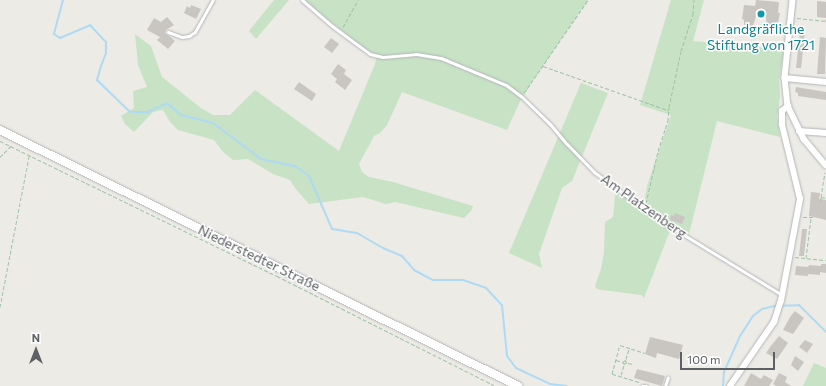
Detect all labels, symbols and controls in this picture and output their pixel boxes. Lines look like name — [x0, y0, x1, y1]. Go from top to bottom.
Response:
marker: Landgräfliche Stiftung von 1721 — [756, 9, 766, 19]
place label: Landgräfliche Stiftung von 1721 — [707, 21, 815, 54]
street label: Am Platzenberg — [598, 170, 690, 242]
street label: Niederstedter Straße — [195, 221, 323, 295]
north arrow — [16, 330, 56, 370]
text: N — [32, 331, 40, 344]
scale bar — [682, 344, 777, 370]
text: 100 m — [687, 352, 721, 366]

